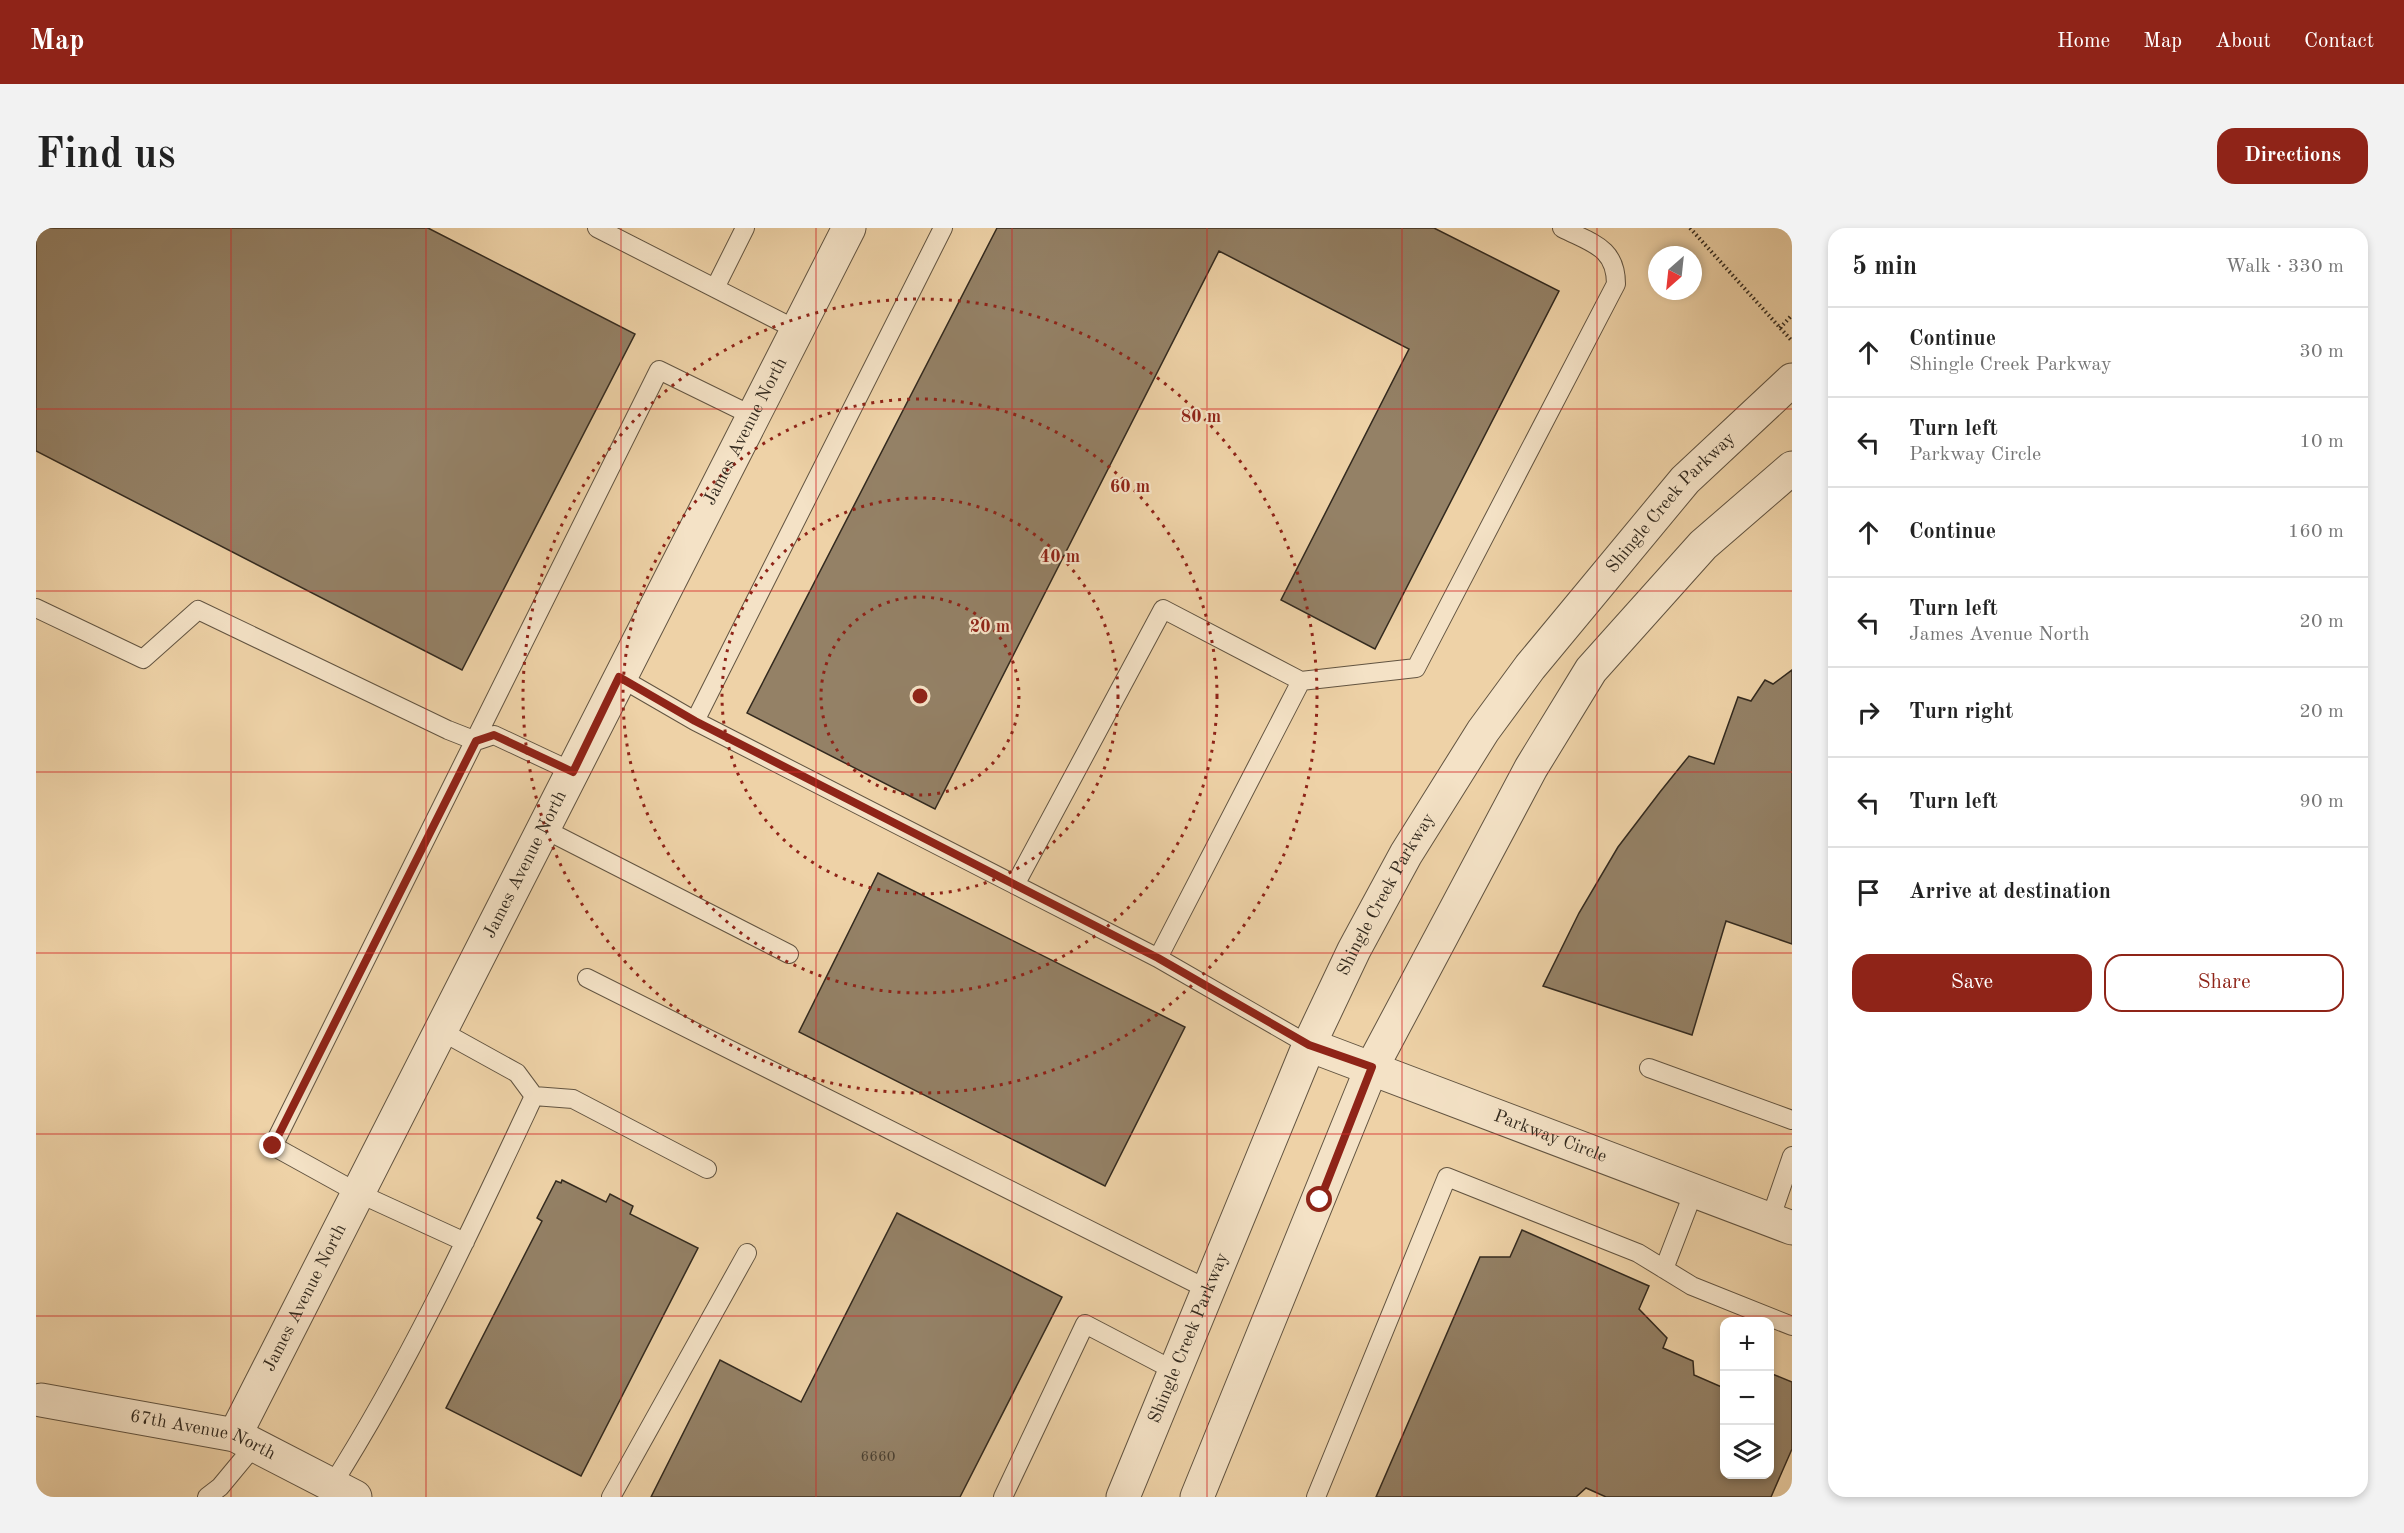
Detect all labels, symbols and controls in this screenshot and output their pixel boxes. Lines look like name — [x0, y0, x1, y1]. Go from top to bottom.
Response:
text: Map — [30, 28, 84, 56]
text: Home — [2057, 31, 2110, 52]
text: Map — [2143, 31, 2182, 52]
text: About — [2215, 31, 2271, 52]
text: Contact — [2304, 31, 2374, 52]
button: Directions — [2217, 128, 2368, 184]
text: Find us — [36, 135, 175, 177]
north arrow — [1648, 246, 1702, 300]
text: 5 min — [1852, 254, 1917, 280]
text: Walk · 330 m — [2225, 257, 2344, 277]
text: Continue — [1909, 328, 1996, 350]
icon: ahead — [1852, 336, 1885, 369]
text: 30 m — [2299, 342, 2344, 362]
street label: James Avenue North — [701, 355, 791, 508]
text: Shingle Creek Parkway — [1909, 355, 2112, 375]
text: 80 m — [1181, 408, 1221, 426]
text: Turn left — [1909, 418, 1998, 440]
icon: left — [1852, 426, 1885, 459]
street label: Shingle Creek Parkway — [1603, 429, 1739, 576]
text: 10 m — [2299, 432, 2344, 452]
text: Parkway Circle — [1909, 445, 2041, 465]
text: 60 m — [1110, 478, 1150, 496]
icon: ahead — [1852, 516, 1885, 549]
text: Continue — [1909, 521, 1996, 543]
text: 160 m — [2288, 522, 2344, 542]
text: 40 m — [1040, 548, 1080, 566]
text: Turn left — [1909, 598, 1998, 620]
icon: left — [1852, 606, 1885, 639]
text: 20 m — [2299, 612, 2344, 632]
text: 20 m — [970, 618, 1010, 636]
text: James Avenue North — [1909, 625, 2090, 645]
centre of rings — [910, 686, 930, 706]
icon: right — [1852, 696, 1885, 729]
text: Turn right — [1909, 701, 2013, 723]
text: 20 m — [2299, 702, 2344, 722]
icon: left — [1852, 786, 1885, 819]
street label: James Avenue North — [480, 788, 570, 941]
text: Turn left — [1909, 791, 1998, 813]
text: 90 m — [2299, 792, 2344, 812]
street label: Shingle Creek Parkway — [1334, 810, 1438, 978]
icon: arrive — [1852, 876, 1885, 909]
text: Arrive at destination — [1909, 881, 2111, 903]
button: Save — [1852, 954, 2092, 1012]
button: Share — [2104, 954, 2344, 1012]
street label: Parkway Circle — [1491, 1107, 1609, 1166]
route end — [259, 1132, 285, 1158]
route start — [1306, 1186, 1332, 1212]
street label: James Avenue North — [260, 1221, 350, 1374]
street label: Shingle Creek Parkway — [1145, 1250, 1232, 1426]
map controls — [1720, 1317, 1774, 1479]
button: + — [1720, 1317, 1774, 1371]
button: − — [1720, 1371, 1774, 1425]
street label: 67th Avenue North — [129, 1407, 279, 1463]
button: layers — [1720, 1425, 1774, 1479]
house number: 6660 — [861, 1450, 895, 1465]

